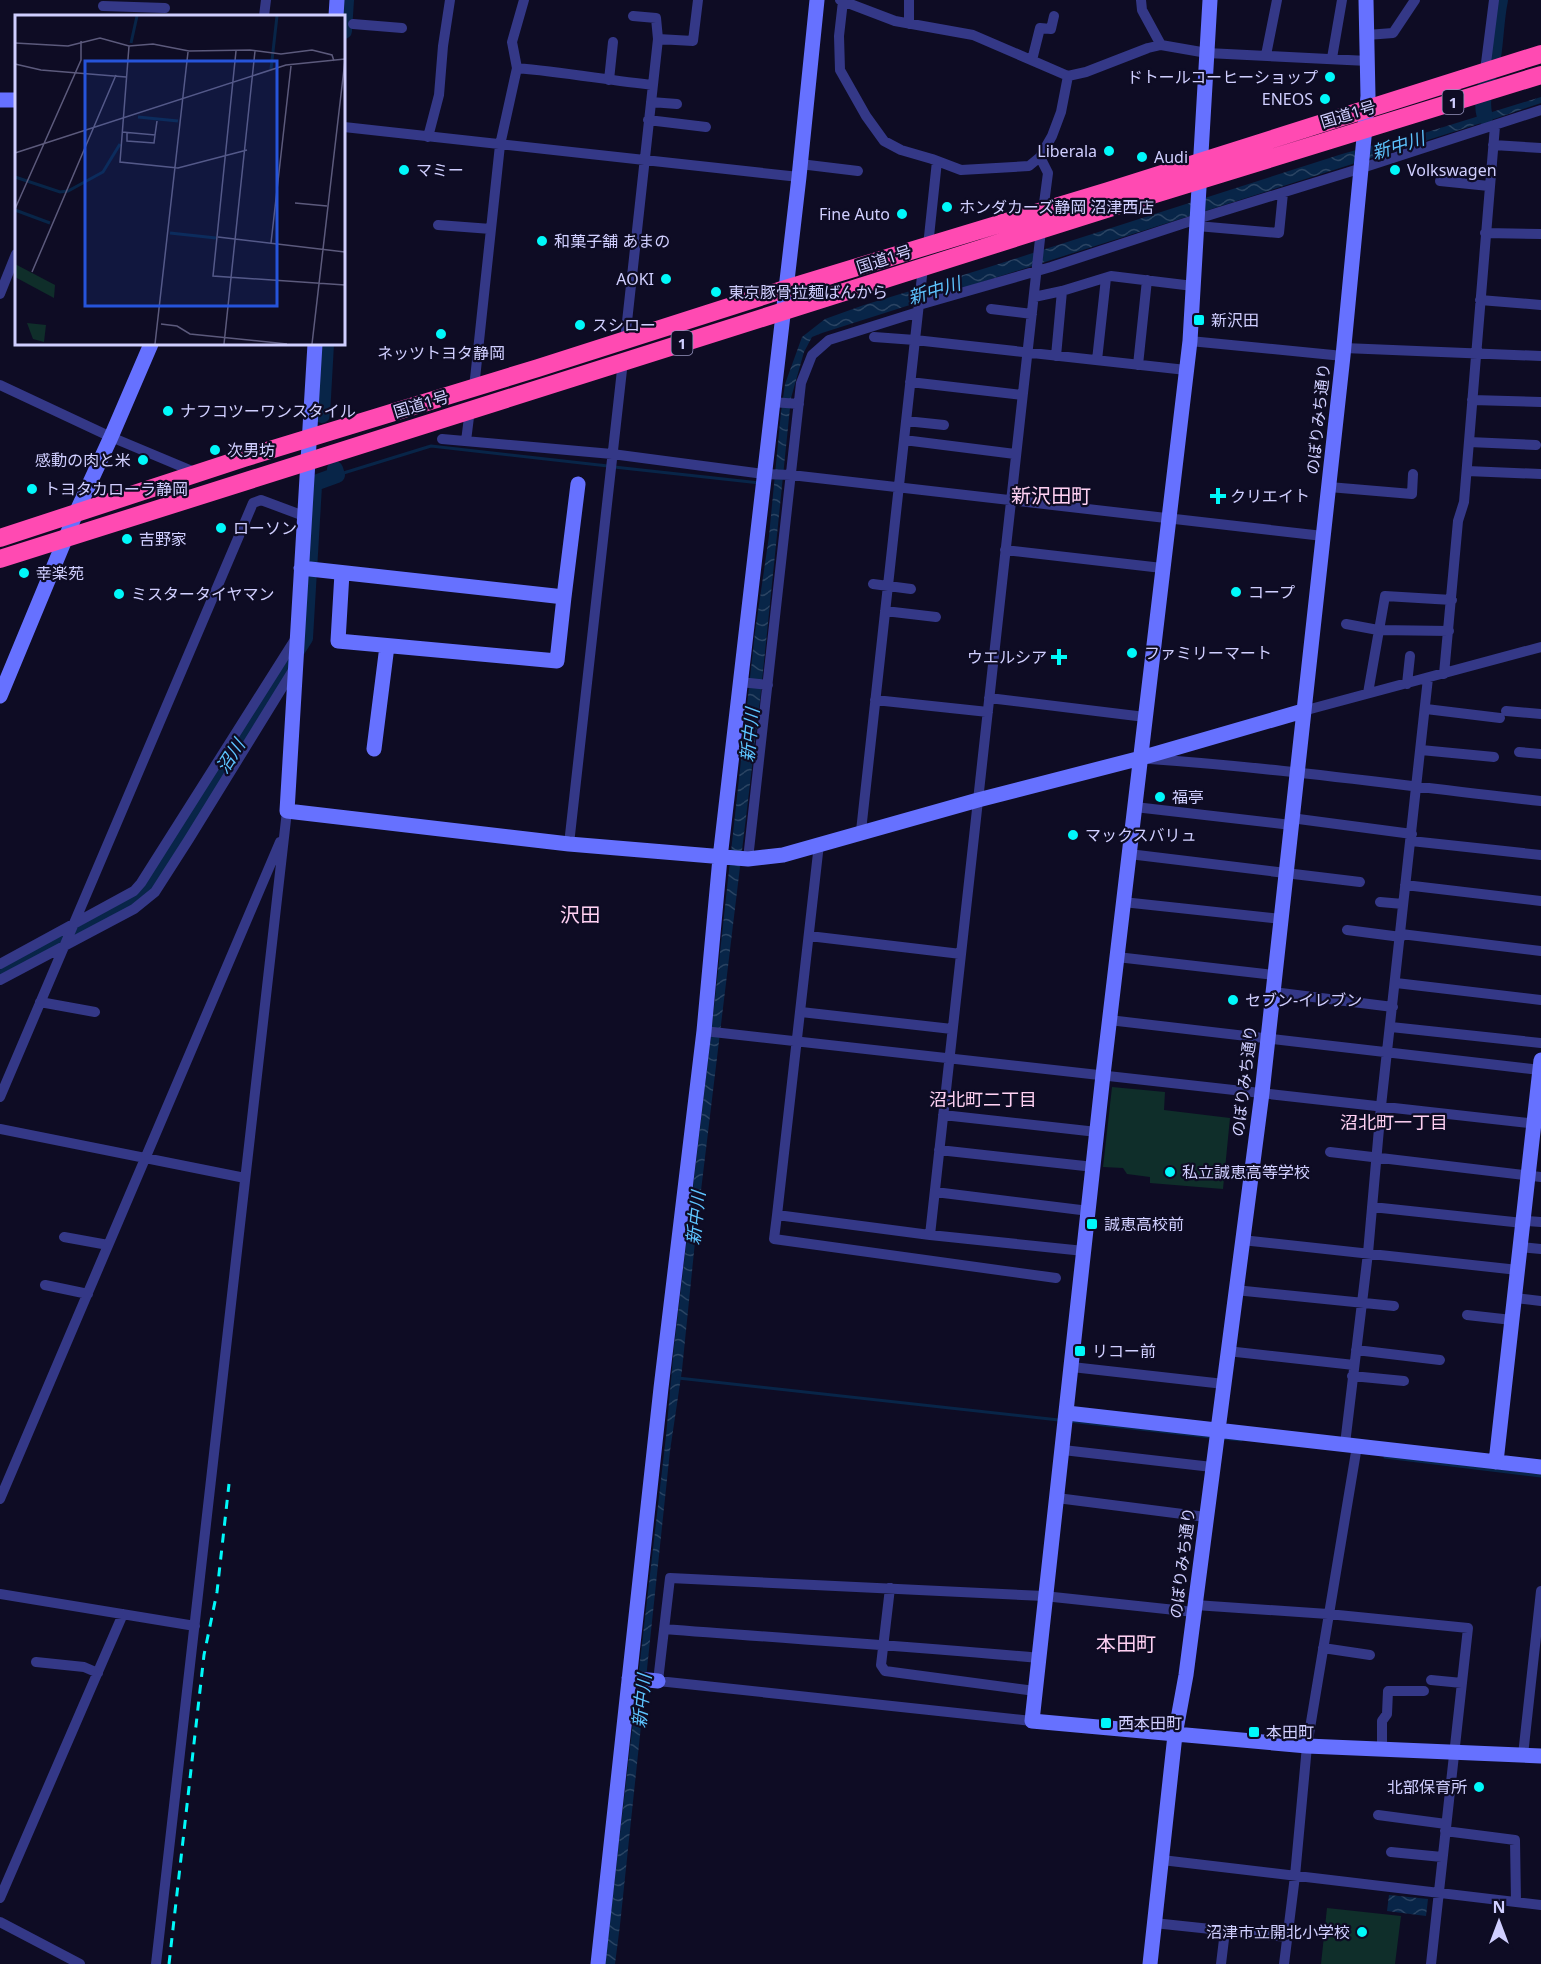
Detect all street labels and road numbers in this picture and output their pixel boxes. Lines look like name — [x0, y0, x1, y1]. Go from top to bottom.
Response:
road number: 1 — [1442, 90, 1464, 114]
street label: 国道1号 — [1317, 95, 1379, 133]
street label: 国道1号 — [853, 240, 915, 278]
road number: 1 — [672, 331, 692, 355]
street label: のぼりみち通り — [1301, 362, 1335, 476]
street label: 国道1号 — [390, 385, 452, 423]
street label: のぼりみち通り — [1226, 1024, 1262, 1138]
street label: のぼりみち通り — [1164, 1506, 1200, 1620]

